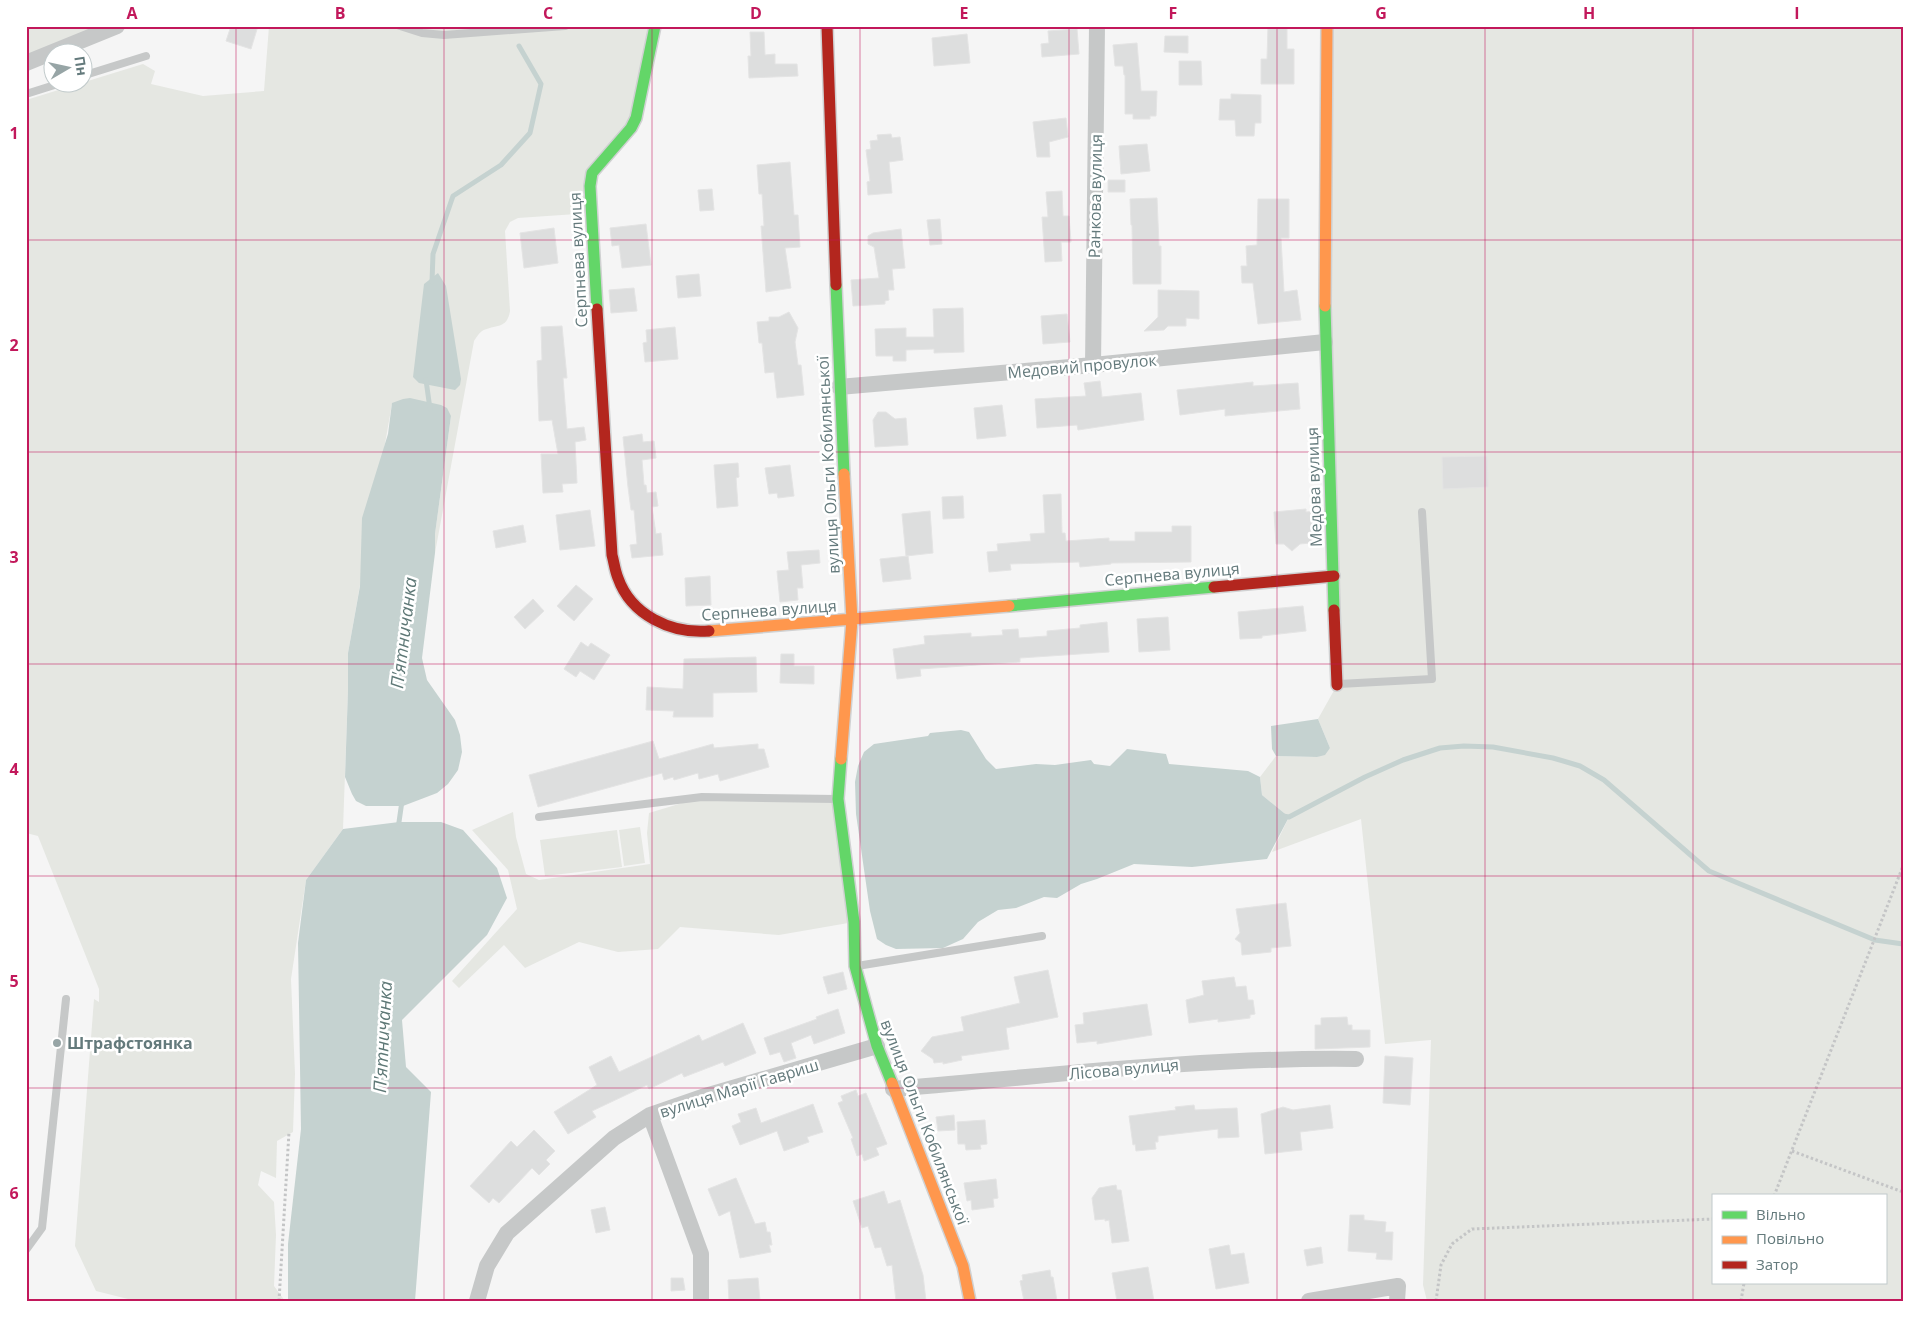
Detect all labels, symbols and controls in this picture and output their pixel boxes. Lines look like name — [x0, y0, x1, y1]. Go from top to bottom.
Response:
text: A — [126, 2, 138, 24]
text: B — [335, 2, 345, 24]
text: C — [543, 2, 553, 24]
text: D — [750, 2, 762, 24]
text: E — [960, 2, 969, 24]
text: F — [1169, 2, 1177, 24]
text: G — [1375, 2, 1387, 24]
text: H — [1583, 2, 1595, 24]
text: I — [1794, 2, 1800, 24]
north arrow — [42, 42, 92, 92]
text: Пн — [70, 55, 92, 77]
text: 1 — [9, 122, 19, 144]
street label: Ранкова вулиця — [1083, 134, 1107, 258]
street label: Серпнева вулиця — [563, 192, 593, 328]
text: 2 — [9, 334, 19, 356]
street label: Медовий провулок — [1007, 348, 1158, 383]
street label: вулиця Ольги Кобилянської — [811, 355, 845, 574]
street label: Медова вулиця — [1301, 427, 1327, 547]
text: 3 — [9, 546, 19, 568]
street label: Серпнева вулиця — [1104, 557, 1240, 591]
water label: П'ятничанка — [384, 576, 422, 690]
street label: Серпнева вулиця — [701, 594, 837, 626]
text: 4 — [9, 758, 19, 780]
text: 5 — [9, 970, 19, 992]
water label: П'ятничанка — [367, 980, 397, 1094]
street label: вулиця Ольги Кобилянської — [876, 1016, 975, 1229]
place label: Штрафстоянка — [67, 1032, 193, 1054]
marker: Штрафстоянка — [51, 1037, 63, 1049]
street label: вулиця Марії Гавриш — [657, 1053, 821, 1123]
street label: Лісова вулиця — [1068, 1053, 1180, 1085]
text: 6 — [9, 1182, 19, 1204]
legend — [1712, 1194, 1886, 1284]
text: Вільно — [1756, 1204, 1805, 1224]
text: Повільно — [1756, 1228, 1824, 1248]
text: Затор — [1756, 1254, 1798, 1274]

